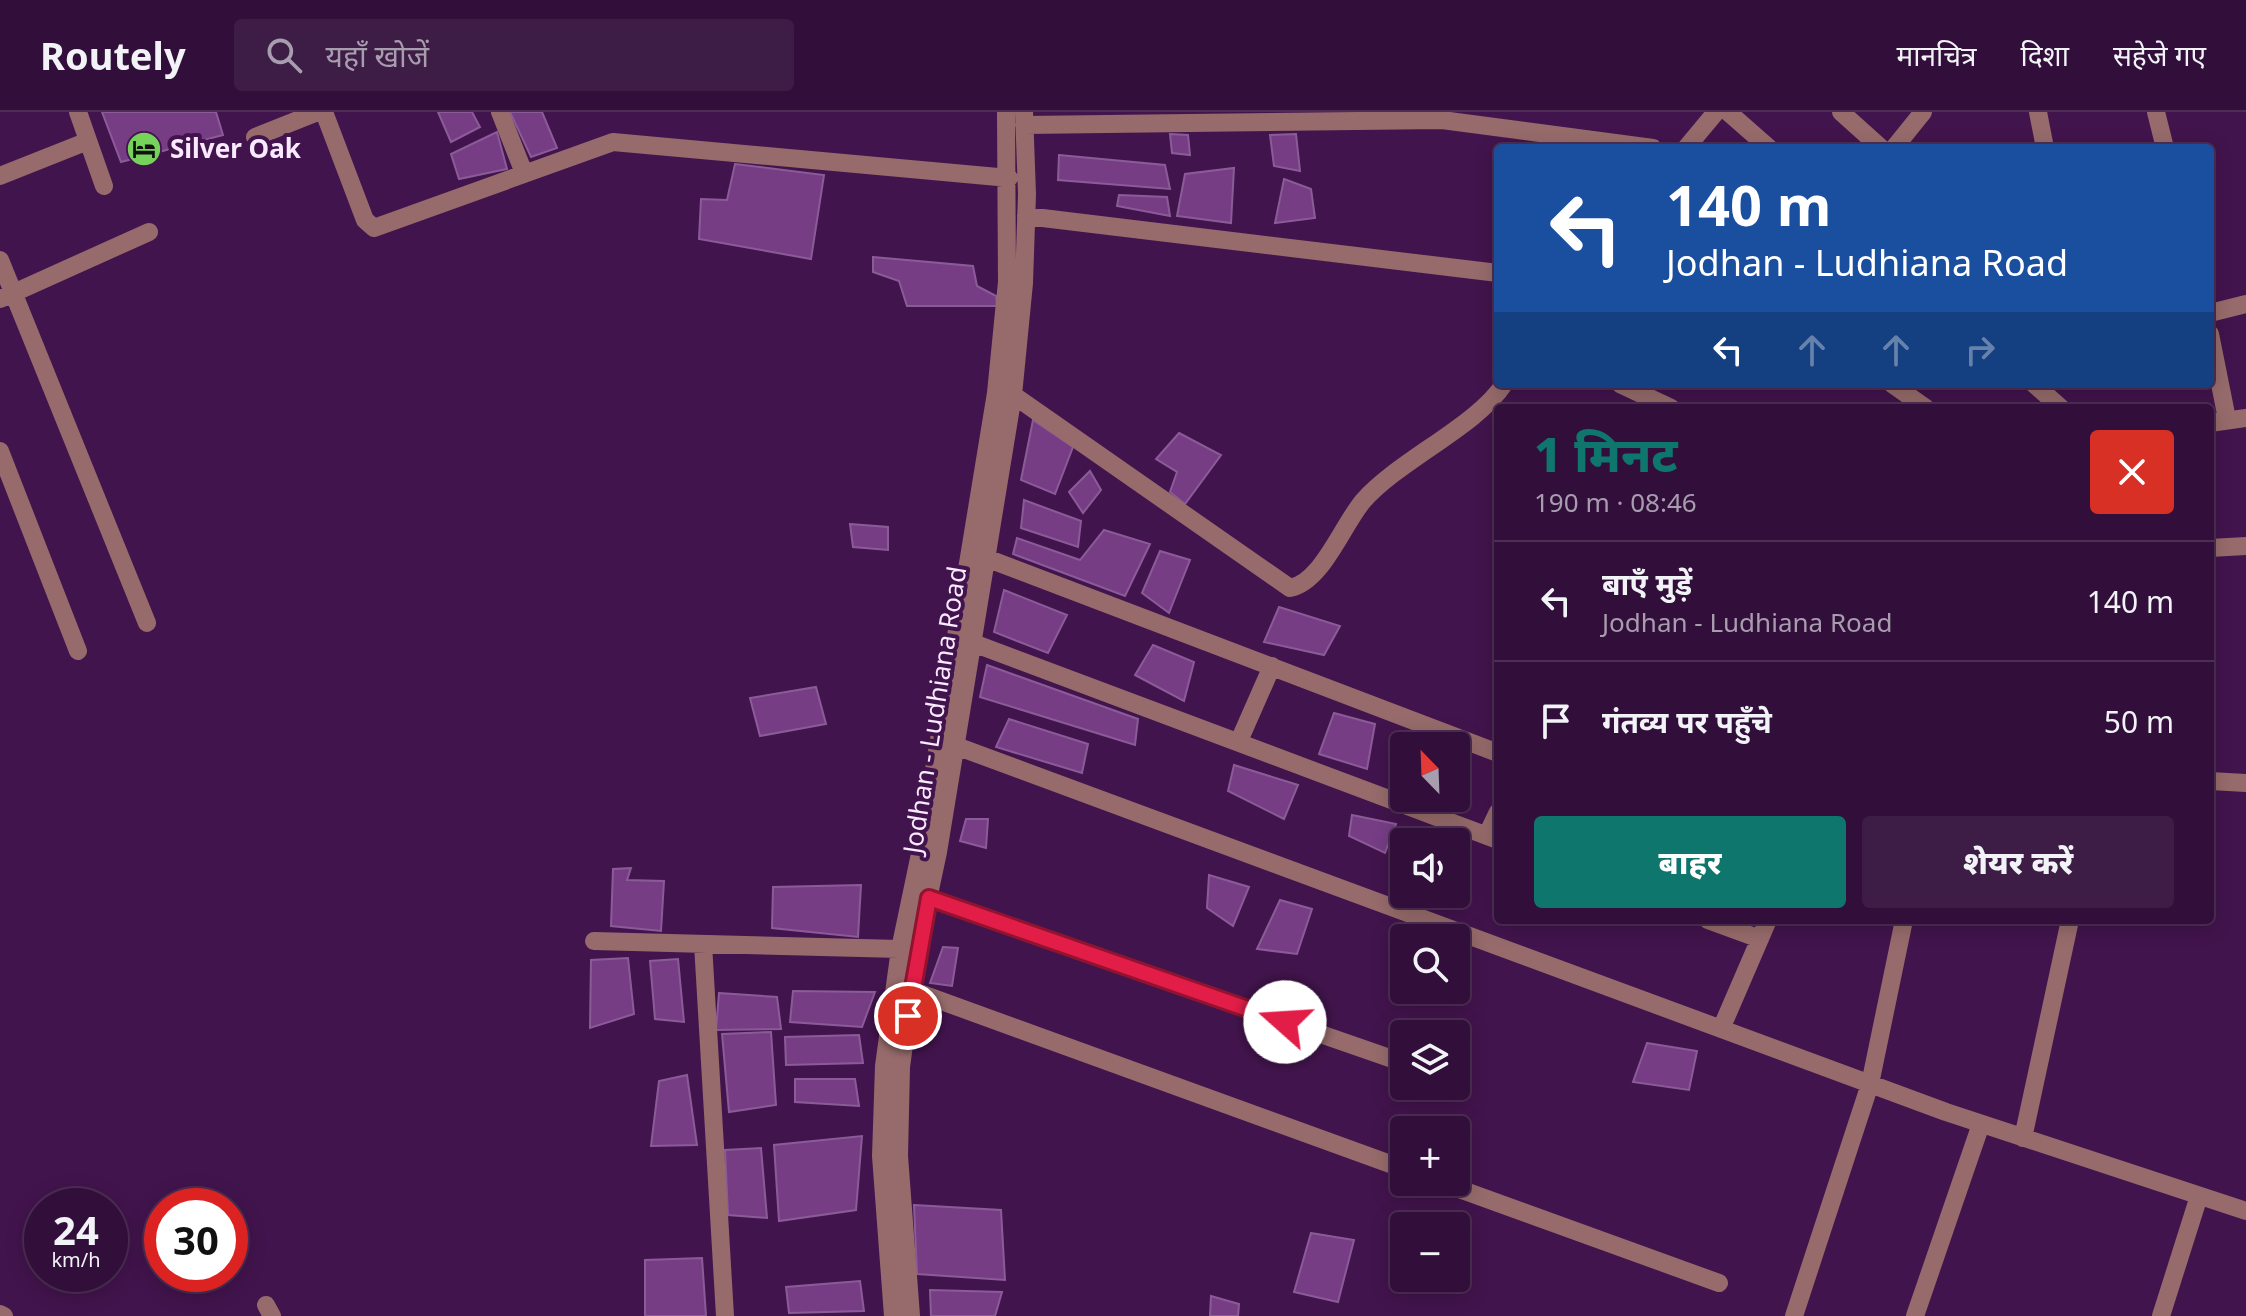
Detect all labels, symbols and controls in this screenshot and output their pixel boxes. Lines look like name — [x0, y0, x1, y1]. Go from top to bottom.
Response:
search box — [234, 19, 794, 91]
text: Routely — [40, 29, 186, 81]
icon: search — [262, 33, 306, 77]
text: यहाँ खोजें — [326, 35, 429, 76]
text: मानचित्र — [1896, 36, 1976, 74]
text: दिशा — [2020, 36, 2069, 74]
text: सहेजे गए — [2113, 36, 2206, 74]
hotel icon: Silver Oak — [125, 130, 163, 168]
place label: Silver Oak — [170, 130, 302, 166]
text: 140 m — [1666, 166, 1831, 242]
icon: left — [1534, 176, 1638, 280]
text: Jodhan - Ludhiana Road — [1666, 238, 2068, 287]
icon: left — [1706, 328, 1750, 372]
icon: ahead — [1790, 328, 1834, 372]
icon: ahead — [1874, 328, 1918, 372]
icon: right — [1958, 328, 2002, 372]
text: 1 मिनट — [1534, 421, 1678, 486]
button: close — [2090, 430, 2174, 514]
text: 190 m · 08:46 — [1534, 484, 1697, 520]
text: बाएँ मुड़ें — [1602, 563, 1692, 604]
street label: Jodhan - Ludhiana Road — [893, 564, 975, 859]
icon: left — [1534, 579, 1578, 623]
text: 140 m — [2087, 581, 2174, 622]
text: Jodhan - Ludhiana Road — [1602, 604, 1892, 640]
icon: arrive — [1534, 699, 1578, 743]
text: गंतव्य पर पहुँचे — [1602, 701, 1772, 742]
text: 50 m — [2104, 701, 2174, 742]
north arrow — [1390, 732, 1470, 812]
map controls — [1390, 732, 1470, 1292]
button: बाहर — [1534, 816, 1846, 908]
button: शेयर करें — [1862, 816, 2174, 908]
button: sound — [1390, 828, 1470, 908]
button: search — [1390, 924, 1470, 1004]
position arrow — [1243, 980, 1327, 1064]
pin — [874, 982, 942, 1050]
icon: arrive — [886, 994, 930, 1038]
button: layers — [1390, 1020, 1470, 1100]
button: + — [1390, 1116, 1470, 1196]
speed limit sign: 30 — [144, 1188, 248, 1292]
text: 24 — [53, 1202, 99, 1257]
button: − — [1390, 1212, 1470, 1292]
text: km/h — [51, 1246, 101, 1273]

